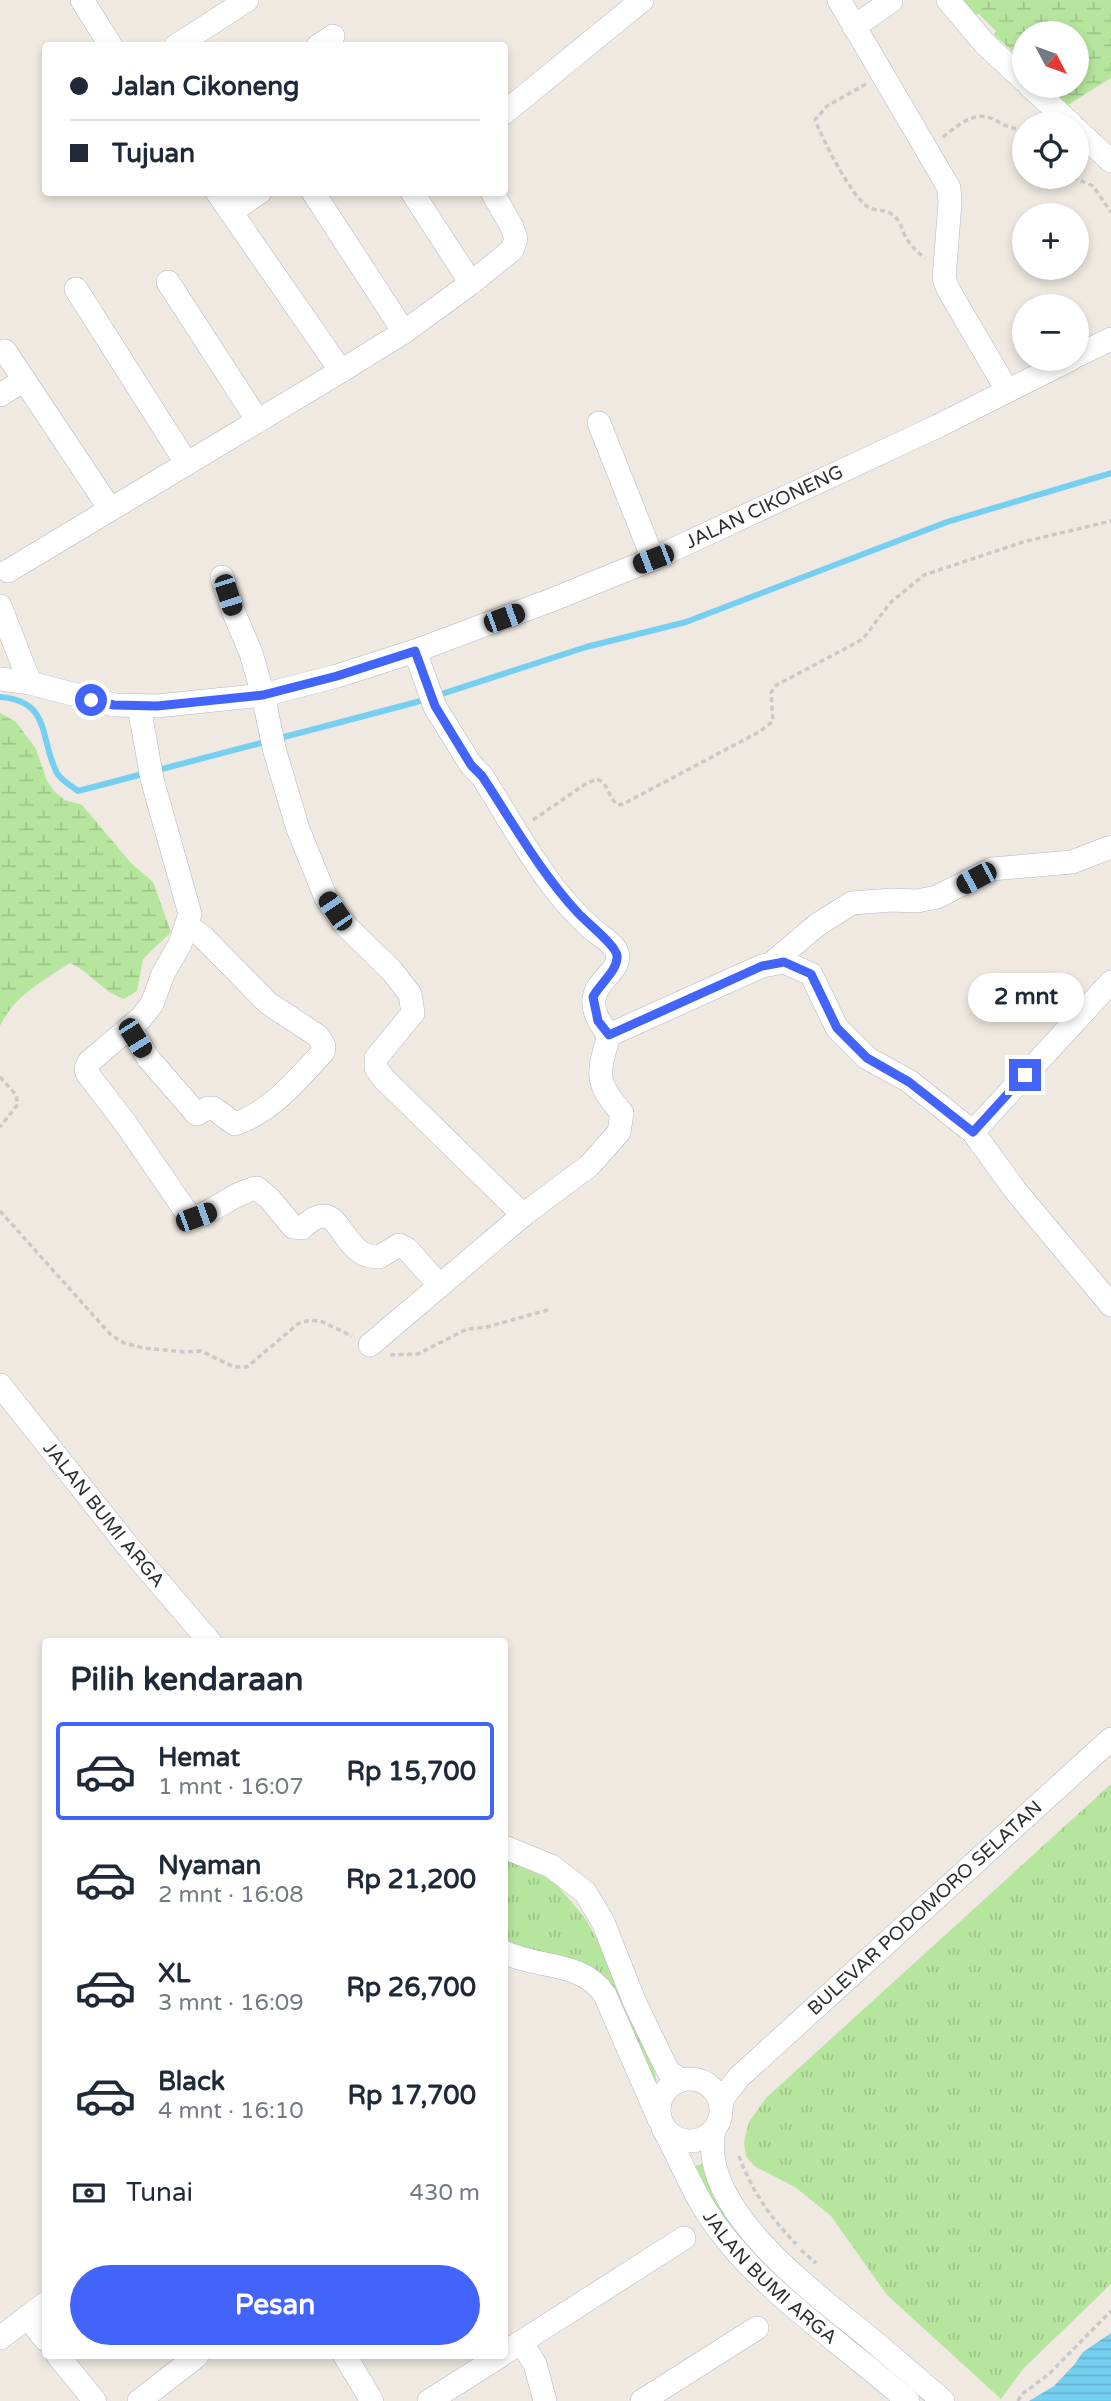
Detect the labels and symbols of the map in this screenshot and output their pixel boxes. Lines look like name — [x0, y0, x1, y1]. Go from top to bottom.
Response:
north arrow — [1012, 21, 1088, 98]
street label: JALAN CIKONENG — [682, 461, 847, 553]
car — [630, 542, 677, 576]
car — [212, 572, 245, 618]
car — [481, 601, 528, 635]
route start — [75, 684, 107, 716]
car — [953, 859, 1000, 897]
car — [315, 888, 356, 934]
callout: 2 mnt — [967, 974, 1083, 1023]
car — [115, 1015, 156, 1061]
route end — [1009, 1059, 1041, 1091]
car — [173, 1200, 220, 1234]
street label: JALAN BUMI ARGA — [38, 1437, 169, 1592]
street label: BULEVAR PODOMORO SELATAN — [803, 1796, 1047, 2020]
street label: JALAN BUMI ARGA — [698, 2207, 841, 2349]

